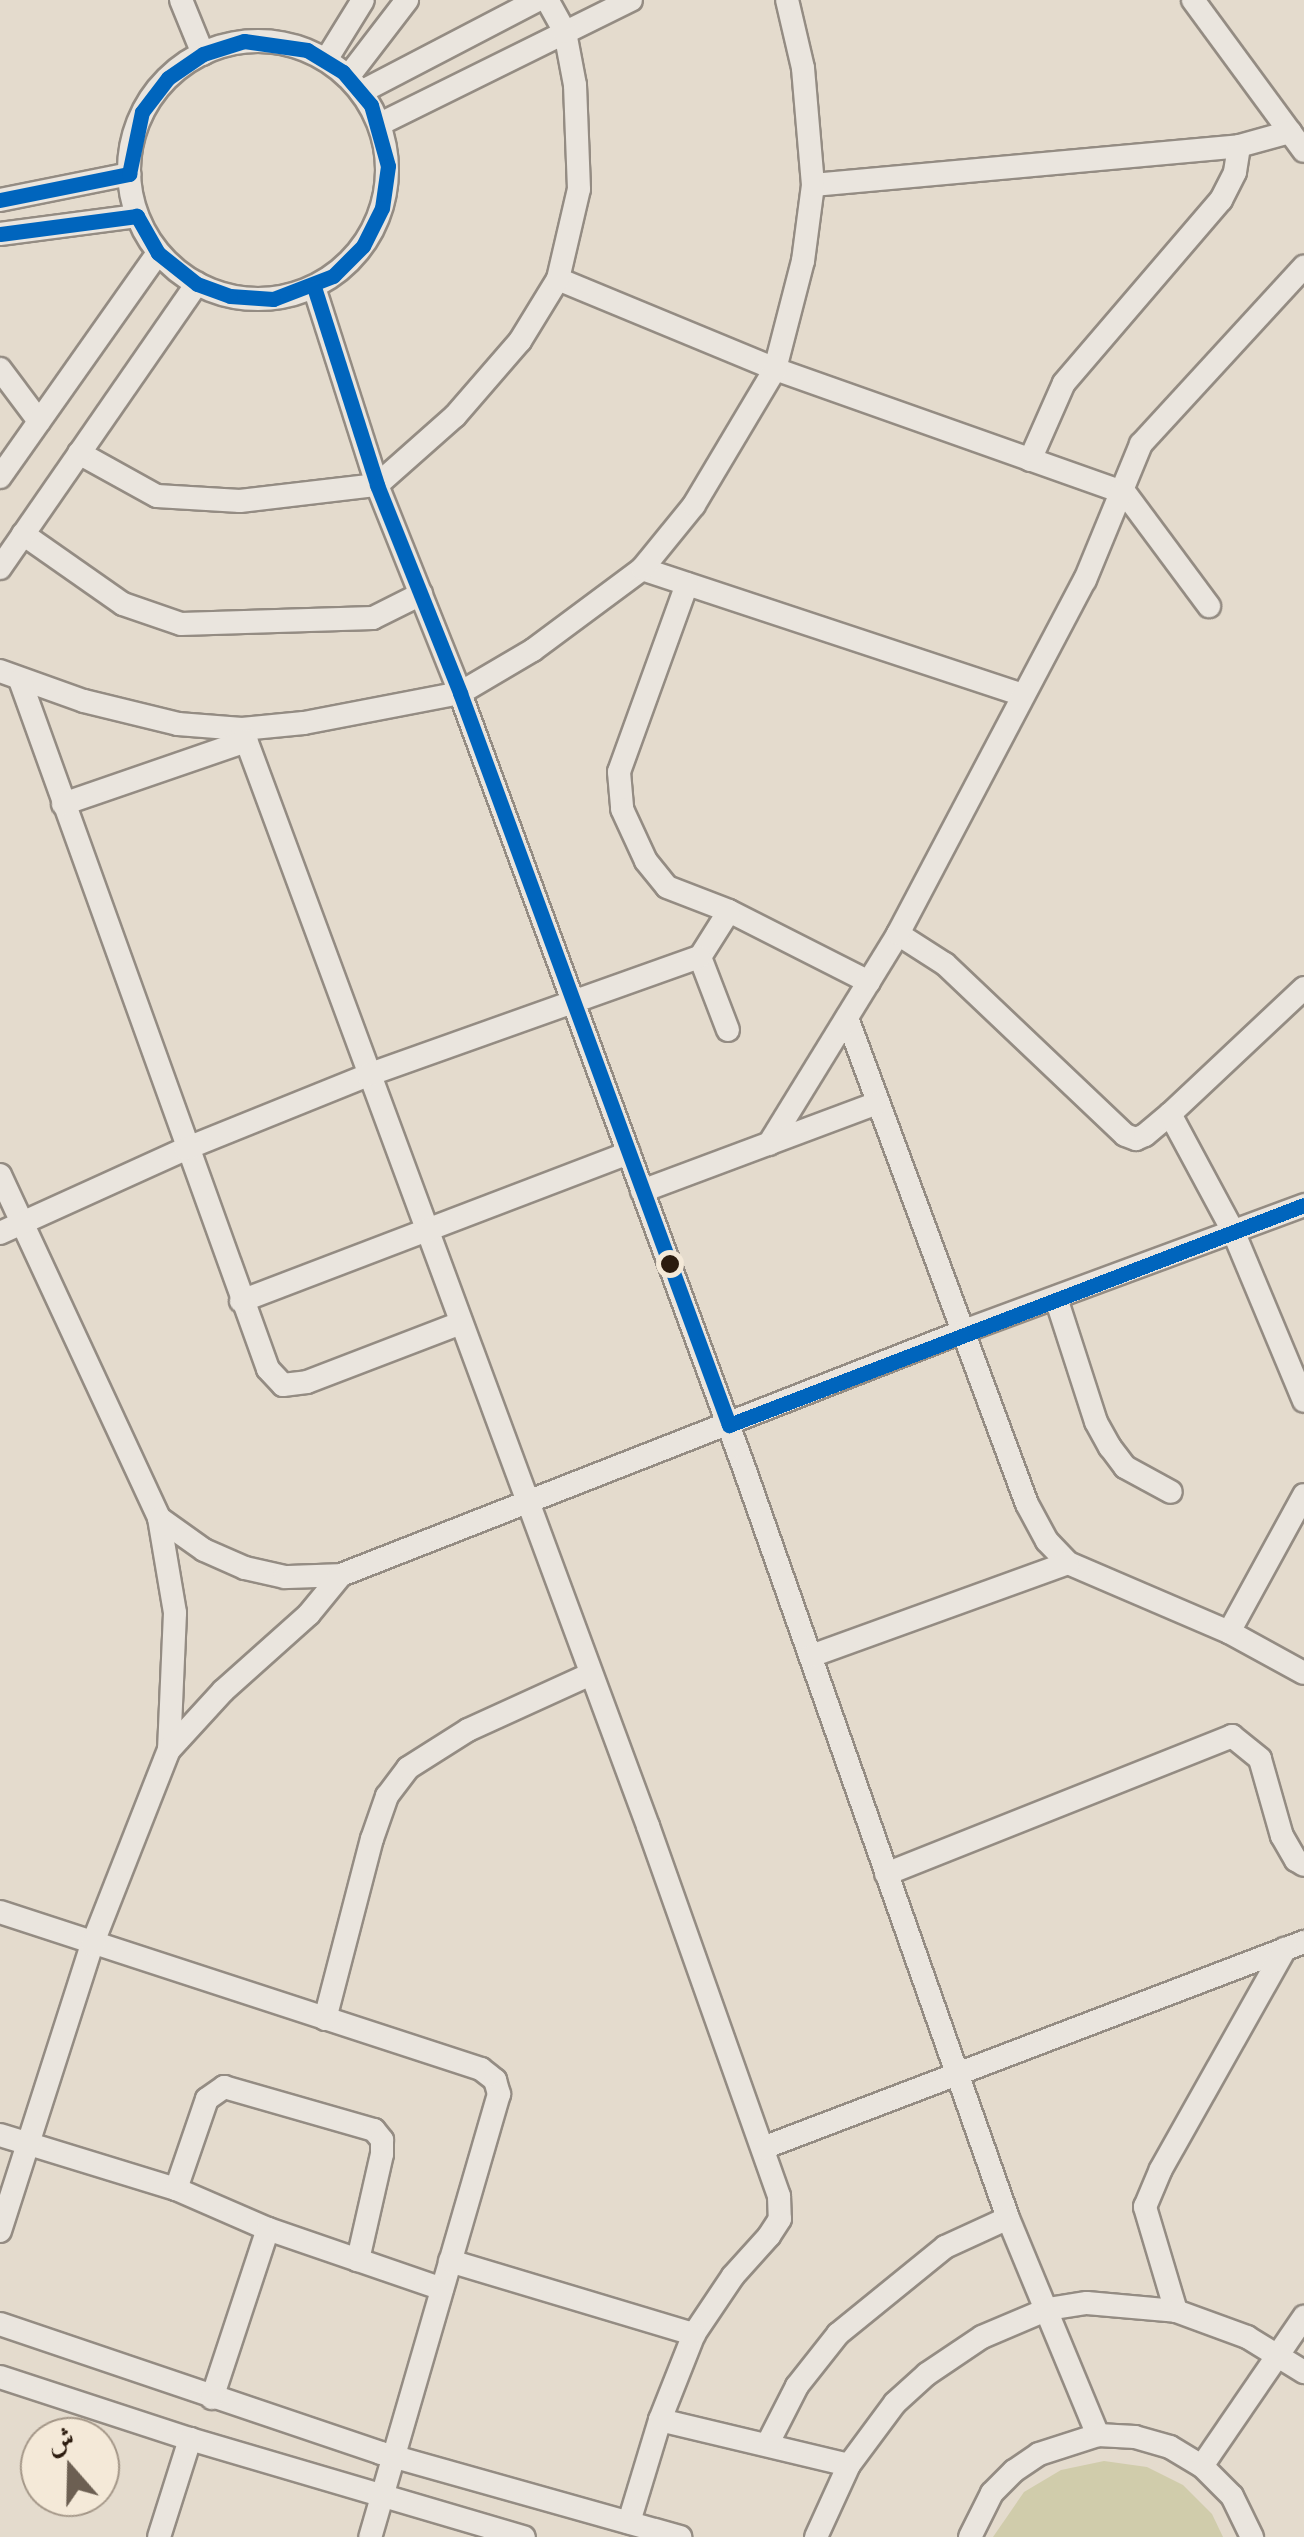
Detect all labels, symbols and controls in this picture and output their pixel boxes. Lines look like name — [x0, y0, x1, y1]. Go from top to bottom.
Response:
unlabelled marker — [660, 1254, 680, 1274]
north arrow — [20, 2417, 120, 2517]
text: ش — [42, 2420, 79, 2460]

